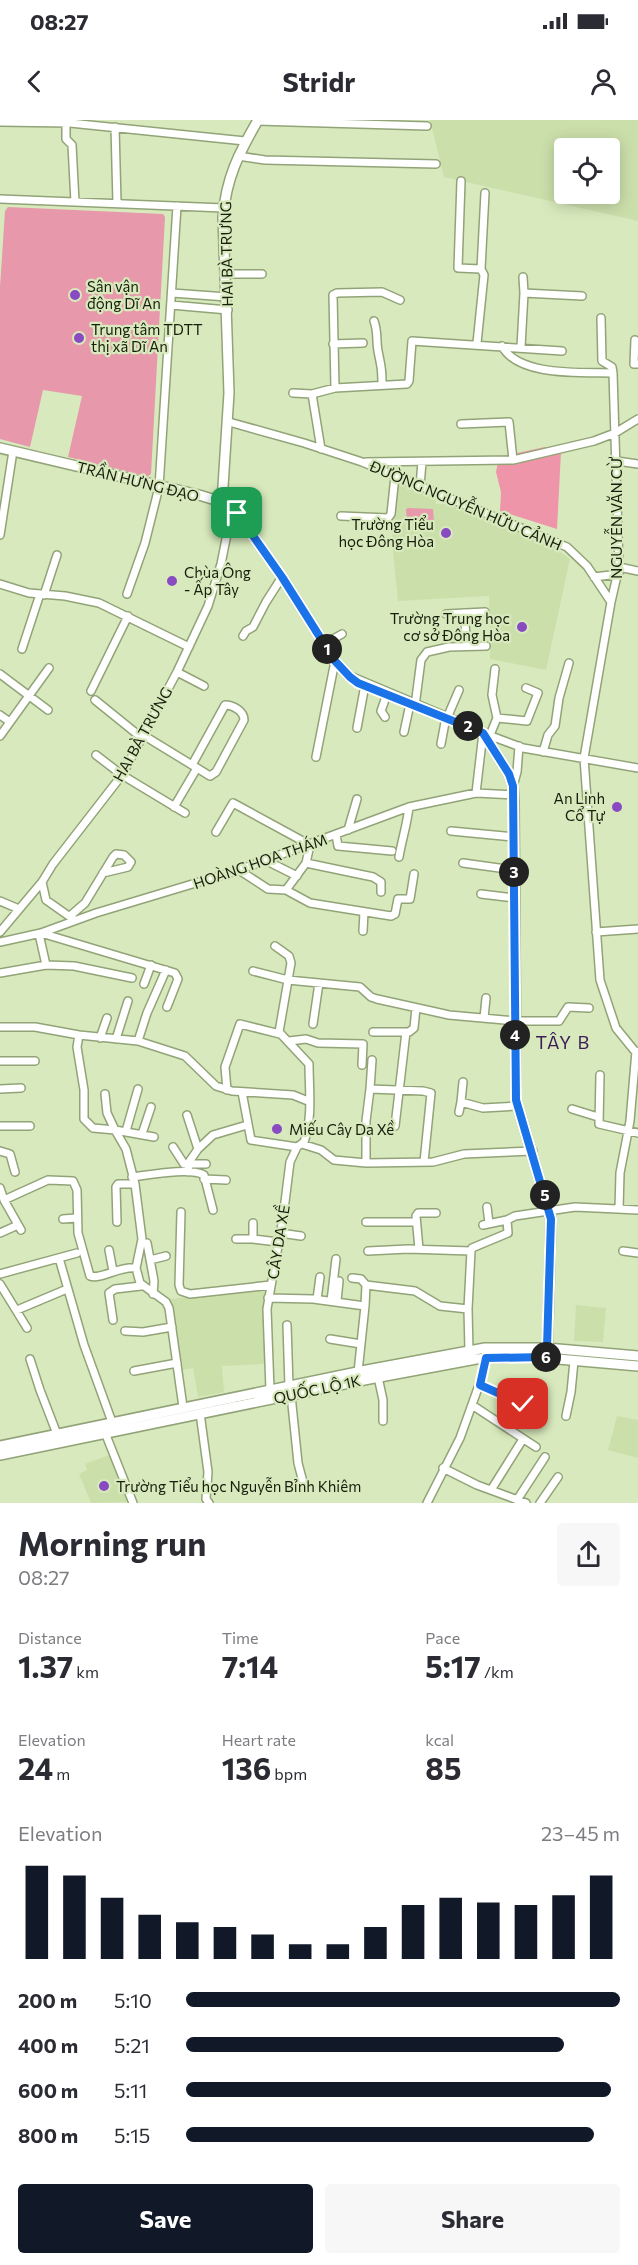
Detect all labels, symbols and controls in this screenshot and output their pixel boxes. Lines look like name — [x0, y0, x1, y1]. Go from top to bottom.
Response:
text: 08:27 — [30, 8, 89, 35]
icon: back — [18, 65, 51, 98]
text: Stridr — [283, 65, 355, 98]
icon: person — [587, 65, 620, 98]
map controls — [554, 138, 620, 204]
button: locate — [554, 138, 620, 204]
street label: HAI BÀ TRƯNG — [215, 201, 236, 307]
place label: Sân vận động Dĩ An — [87, 277, 161, 312]
marker: Sân vận động Dĩ An — [68, 288, 82, 302]
place label: Trung tâm TDTT thị xã Dĩ An — [91, 320, 203, 355]
marker: Trung tâm TDTT thị xã Dĩ An — [72, 331, 86, 345]
street label: ĐƯỜNG NGUYỄN HỮU CẢNH — [366, 453, 566, 554]
street label: TRẦN HƯNG ĐẠO — [75, 454, 202, 505]
street label: NGUYỄN VĂN CỪ — [604, 457, 625, 579]
pin — [211, 487, 262, 538]
icon: arrive — [220, 496, 253, 529]
place label: Trường Tiểu học Đông Hòa — [338, 515, 434, 550]
marker: Trường Tiểu học Đông Hòa — [439, 526, 453, 540]
place label: Chùa Ông - Ấp Tây — [184, 562, 251, 598]
marker: Chùa Ông - Ấp Tây — [165, 574, 179, 588]
place label: Trường Trung học cơ sở Đông Hòa — [390, 609, 510, 644]
marker: Trường Trung học cơ sở Đông Hòa — [515, 620, 529, 634]
pin: 1 — [312, 634, 342, 664]
text: 1 — [323, 639, 331, 658]
street label: HAI BÀ TRƯNG — [108, 683, 175, 784]
pin: 2 — [453, 711, 483, 741]
text: 2 — [463, 716, 473, 735]
place label: An Linh Cổ Tự — [554, 789, 605, 824]
marker: An Linh Cổ Tự — [610, 800, 624, 814]
street label: HOÀNG HOA THÁM — [190, 829, 329, 892]
pin: 3 — [499, 857, 529, 887]
text: 3 — [509, 862, 519, 881]
pin: 4 — [500, 1020, 530, 1050]
text: 4 — [510, 1025, 520, 1044]
district label: TÂY B — [535, 1031, 591, 1053]
place label: Miếu Cây Da Xề — [289, 1120, 394, 1138]
marker: Miếu Cây Da Xề — [270, 1122, 284, 1136]
pin: 5 — [530, 1180, 560, 1210]
text: 5 — [540, 1185, 550, 1204]
street label: CÂY DA XỀ — [260, 1203, 293, 1280]
pin: 6 — [531, 1342, 561, 1372]
text: 6 — [541, 1347, 551, 1366]
street label: QUỐC LỘ 1K — [271, 1368, 362, 1407]
pin — [497, 1378, 548, 1429]
icon: check — [506, 1387, 539, 1420]
place label: Trường Tiểu học Nguyễn Bỉnh Khiêm — [116, 1477, 361, 1495]
marker: Trường Tiểu học Nguyễn Bỉnh Khiêm — [97, 1479, 111, 1493]
text: Morning run — [18, 1522, 206, 1563]
button: share — [557, 1523, 620, 1586]
text: 08:27 — [18, 1565, 70, 1589]
text: Distance — [18, 1628, 82, 1647]
text: Time — [222, 1628, 258, 1647]
text: Pace — [425, 1628, 460, 1647]
text: 1.37 — [18, 1647, 73, 1684]
text: 7:14 — [222, 1647, 278, 1684]
text: 5:17 — [425, 1647, 481, 1684]
text: km — [73, 1662, 99, 1681]
text: /km — [481, 1662, 514, 1681]
text: Elevation — [18, 1730, 86, 1749]
text: Heart rate — [222, 1730, 296, 1749]
text: kcal — [425, 1730, 454, 1749]
text: 24 — [18, 1749, 53, 1786]
text: 136 — [222, 1749, 271, 1786]
text: 85 — [425, 1749, 461, 1786]
text: m — [53, 1764, 70, 1783]
text: bpm — [271, 1764, 307, 1783]
text: Elevation — [18, 1821, 103, 1845]
text: 23–45 m — [541, 1821, 620, 1845]
text: 200 m — [18, 1988, 77, 2012]
text: 5:10 — [114, 1988, 152, 2012]
text: 400 m — [18, 2033, 78, 2057]
text: 5:21 — [114, 2033, 150, 2057]
text: 600 m — [18, 2078, 78, 2102]
text: 5:11 — [114, 2078, 147, 2102]
text: 800 m — [18, 2123, 78, 2147]
text: 5:15 — [114, 2123, 150, 2147]
button: Save — [18, 2184, 313, 2253]
button: Share — [325, 2184, 620, 2253]

